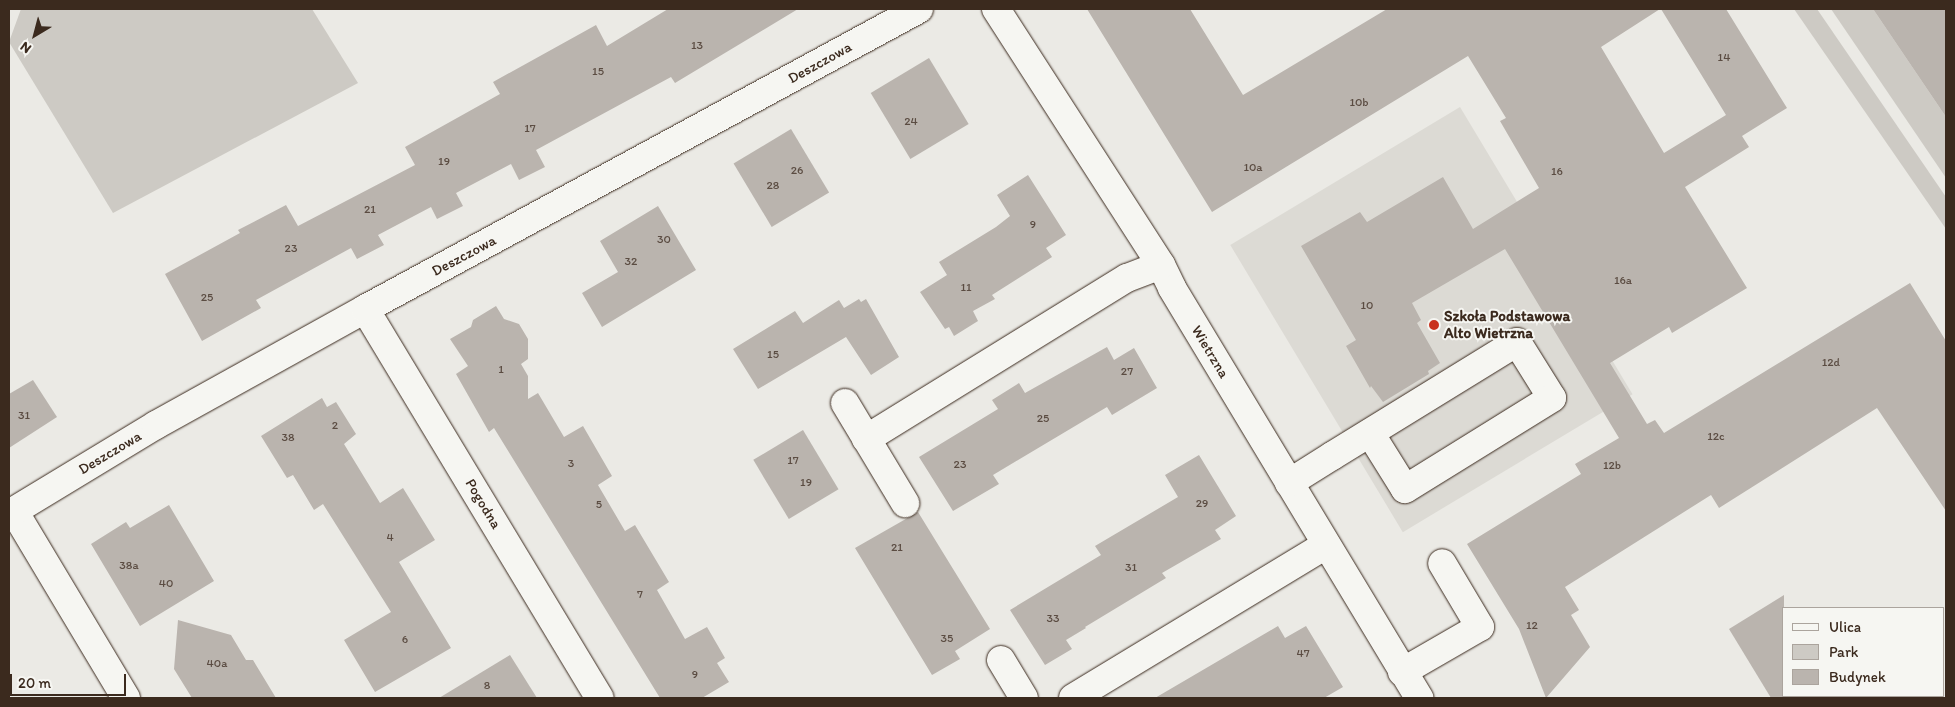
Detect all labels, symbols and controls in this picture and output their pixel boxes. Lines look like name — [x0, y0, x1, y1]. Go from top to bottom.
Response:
north arrow — [10, 10, 60, 60]
text: N — [17, 38, 35, 57]
street label: Deszczowa — [785, 38, 855, 88]
house number: 13 — [691, 39, 703, 53]
house number: 14 — [1718, 51, 1730, 65]
house number: 15 — [592, 65, 604, 79]
house number: 10b — [1349, 96, 1369, 110]
house number: 24 — [904, 115, 918, 129]
house number: 17 — [524, 122, 536, 136]
house number: 19 — [438, 155, 450, 169]
house number: 10a — [1243, 161, 1263, 175]
house number: 26 — [791, 164, 803, 178]
house number: 16 — [1551, 165, 1563, 179]
house number: 28 — [767, 179, 779, 193]
house number: 21 — [364, 203, 376, 217]
house number: 9 — [1030, 218, 1036, 232]
street label: Deszczowa — [429, 232, 499, 280]
house number: 30 — [657, 233, 671, 247]
house number: 23 — [285, 242, 297, 256]
house number: 32 — [625, 255, 637, 269]
house number: 16a — [1614, 274, 1632, 288]
house number: 11 — [960, 281, 972, 295]
house number: 25 — [201, 291, 213, 305]
house number: 10 — [1361, 299, 1373, 313]
place label: Szkoła Podstawowa Alto Wietrzna — [1444, 307, 1569, 342]
marker: Szkoła Podstawowa Alto Wietrzna — [1428, 319, 1440, 331]
street label: Wietrzna — [1187, 322, 1233, 382]
house number: 15 — [767, 348, 779, 362]
house number: 12d — [1822, 356, 1840, 370]
house number: 1 — [498, 363, 504, 377]
house number: 27 — [1121, 365, 1133, 379]
house number: 31 — [18, 409, 30, 423]
house number: 25 — [1037, 412, 1049, 426]
house number: 2 — [332, 419, 338, 433]
street label: Deszczowa — [75, 427, 145, 479]
house number: 12c — [1707, 430, 1725, 444]
house number: 38 — [281, 431, 295, 445]
house number: 17 — [787, 454, 799, 468]
house number: 3 — [568, 457, 574, 471]
house number: 23 — [954, 458, 966, 472]
house number: 12b — [1603, 459, 1621, 473]
street label: Pogodna — [461, 476, 505, 532]
house number: 19 — [800, 476, 812, 490]
house number: 29 — [1196, 497, 1208, 511]
house number: 5 — [596, 498, 602, 512]
house number: 4 — [386, 531, 394, 545]
house number: 21 — [891, 541, 903, 555]
house number: 38a — [119, 559, 139, 573]
house number: 31 — [1125, 561, 1137, 575]
house number: 40 — [159, 577, 173, 591]
house number: 7 — [637, 588, 643, 602]
legend — [1782, 607, 1945, 697]
house number: 33 — [1046, 612, 1060, 626]
text: Ulica — [1829, 618, 1861, 636]
house number: 12 — [1526, 619, 1538, 633]
house number: 35 — [941, 632, 953, 646]
house number: 6 — [402, 633, 408, 647]
text: Park — [1829, 643, 1859, 661]
house number: 47 — [1296, 647, 1310, 661]
house number: 40a — [207, 657, 227, 671]
scale bar — [12, 664, 129, 696]
house number: 9 — [692, 668, 698, 682]
text: Budynek — [1829, 668, 1886, 686]
text: 20 m — [18, 674, 51, 692]
house number: 8 — [484, 679, 490, 693]

